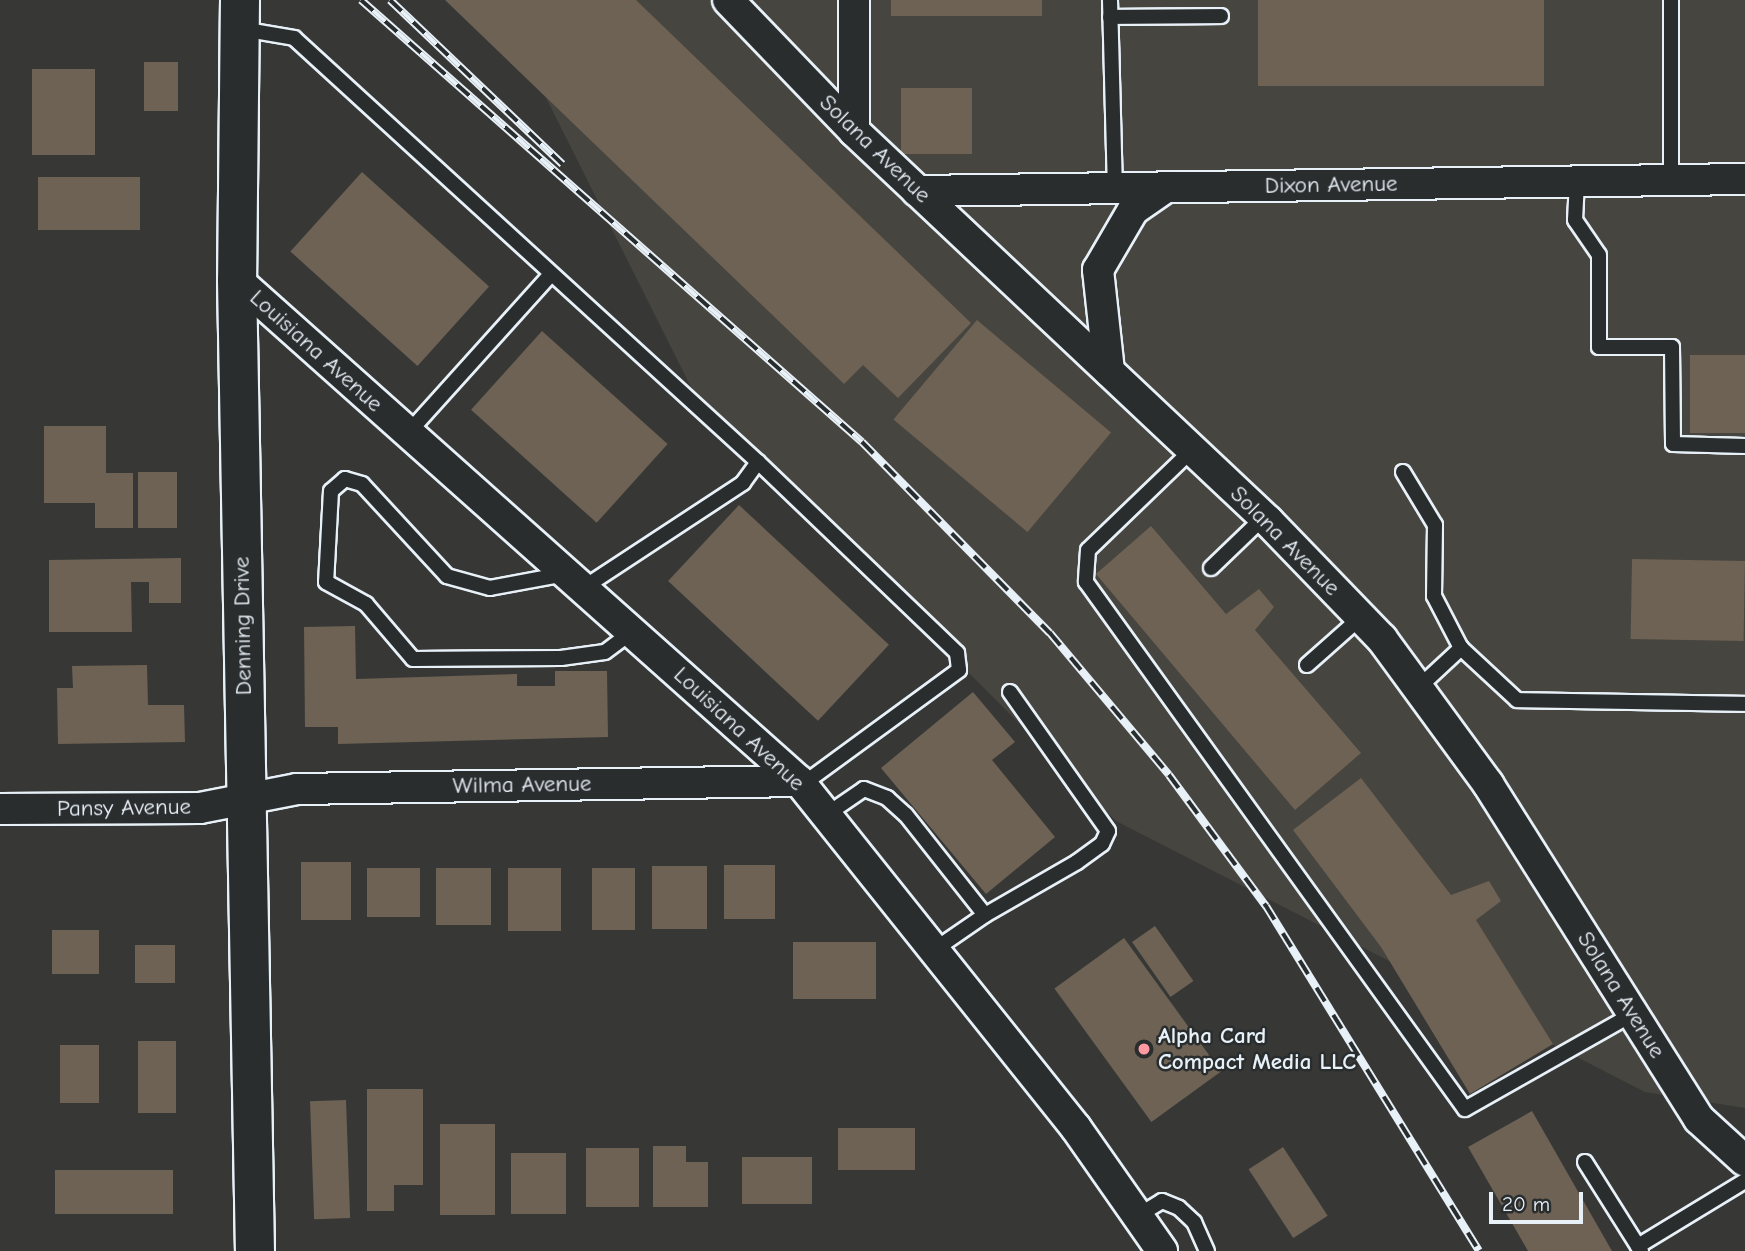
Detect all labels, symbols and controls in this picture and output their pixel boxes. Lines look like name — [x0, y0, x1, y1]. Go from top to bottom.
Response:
street label: Solana Avenue — [814, 89, 936, 209]
street label: Dixon Avenue — [1264, 170, 1398, 200]
street label: Louisiana Avenue — [244, 284, 388, 418]
street label: Solana Avenue — [1224, 480, 1346, 602]
street label: Denning Drive — [228, 556, 258, 696]
street label: Louisiana Avenue — [668, 661, 810, 797]
street label: Wilma Avenue — [452, 770, 592, 800]
street label: Pansy Avenue — [57, 793, 191, 823]
street label: Solana Avenue — [1571, 927, 1671, 1063]
place label: Alpha Card Compact Media LLC — [1158, 1022, 1356, 1076]
marker: Alpha Card Compact Media LLC — [1136, 1041, 1152, 1057]
scale bar — [1493, 1178, 1588, 1222]
text: 20 m — [1502, 1192, 1550, 1216]

